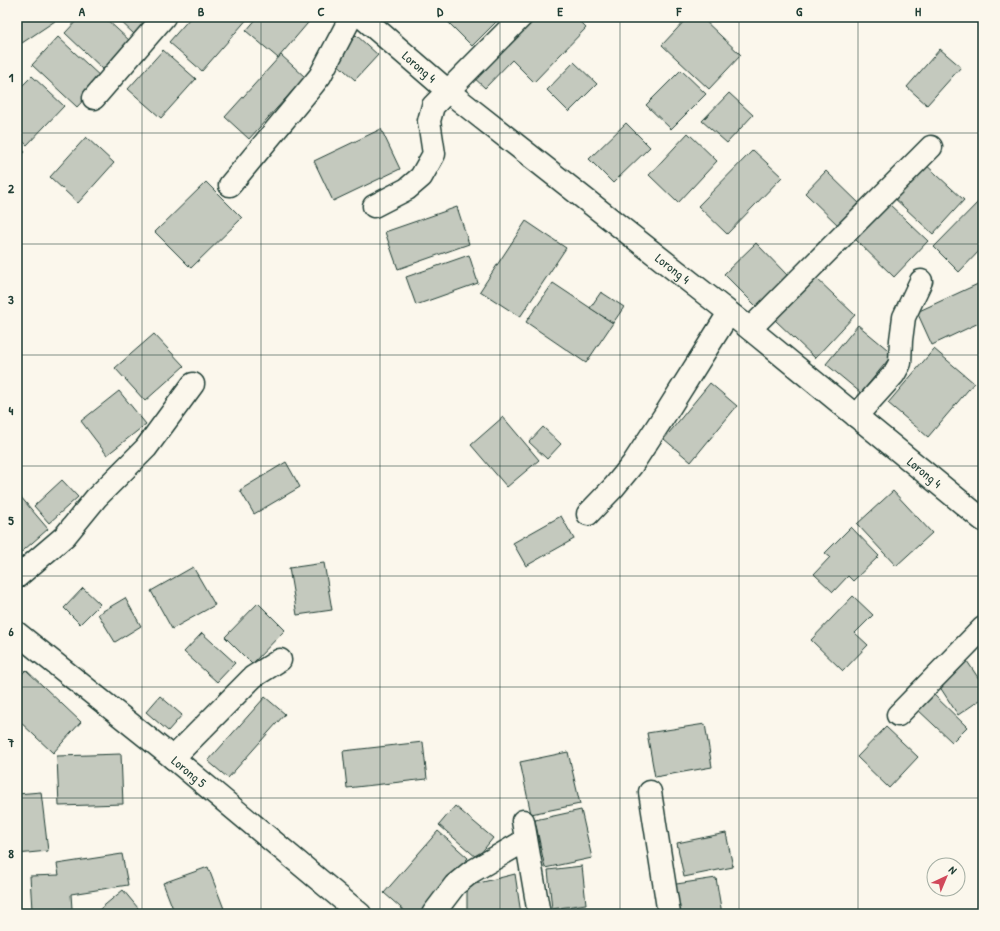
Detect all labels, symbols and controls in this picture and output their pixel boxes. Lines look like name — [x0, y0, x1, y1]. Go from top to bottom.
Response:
text: A — [79, 2, 86, 20]
text: B — [198, 2, 205, 20]
text: C — [317, 2, 325, 20]
text: D — [437, 2, 444, 20]
text: E — [557, 2, 563, 20]
text: F — [676, 2, 683, 20]
text: G — [796, 2, 803, 20]
text: H — [915, 2, 921, 20]
street label: Lorong 4 — [399, 47, 441, 87]
text: 1 — [9, 68, 14, 86]
text: 2 — [8, 179, 15, 197]
street label: Lorong 4 — [652, 249, 694, 288]
text: 3 — [8, 290, 14, 308]
text: 4 — [9, 401, 14, 419]
street label: Lorong 4 — [904, 453, 946, 492]
text: 5 — [8, 511, 14, 529]
text: 6 — [8, 622, 14, 640]
text: 7 — [7, 733, 15, 751]
street label: Lorong 5 — [168, 752, 211, 792]
text: 8 — [8, 844, 14, 862]
north arrow — [926, 857, 966, 897]
text: N — [946, 863, 960, 877]

